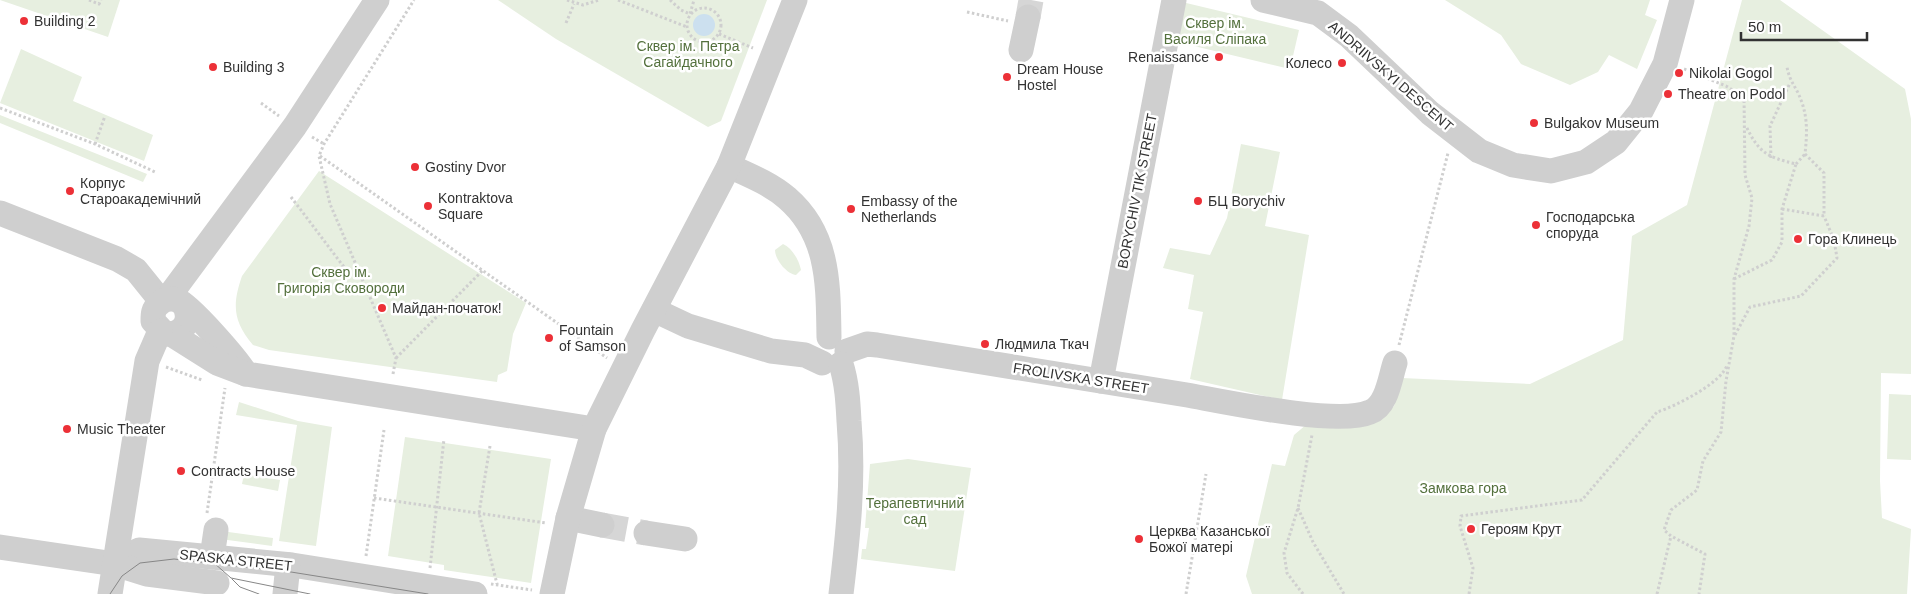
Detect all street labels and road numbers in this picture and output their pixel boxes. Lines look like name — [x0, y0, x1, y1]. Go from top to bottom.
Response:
street label: ANDRIIVSKYI DESCENT — [1326, 18, 1457, 135]
street label: BORYCHIV TIK STREET — [1114, 112, 1160, 270]
street label: FROLIVSKA STREET — [1012, 359, 1150, 397]
street label: SPASKA STREET — [179, 546, 294, 574]

